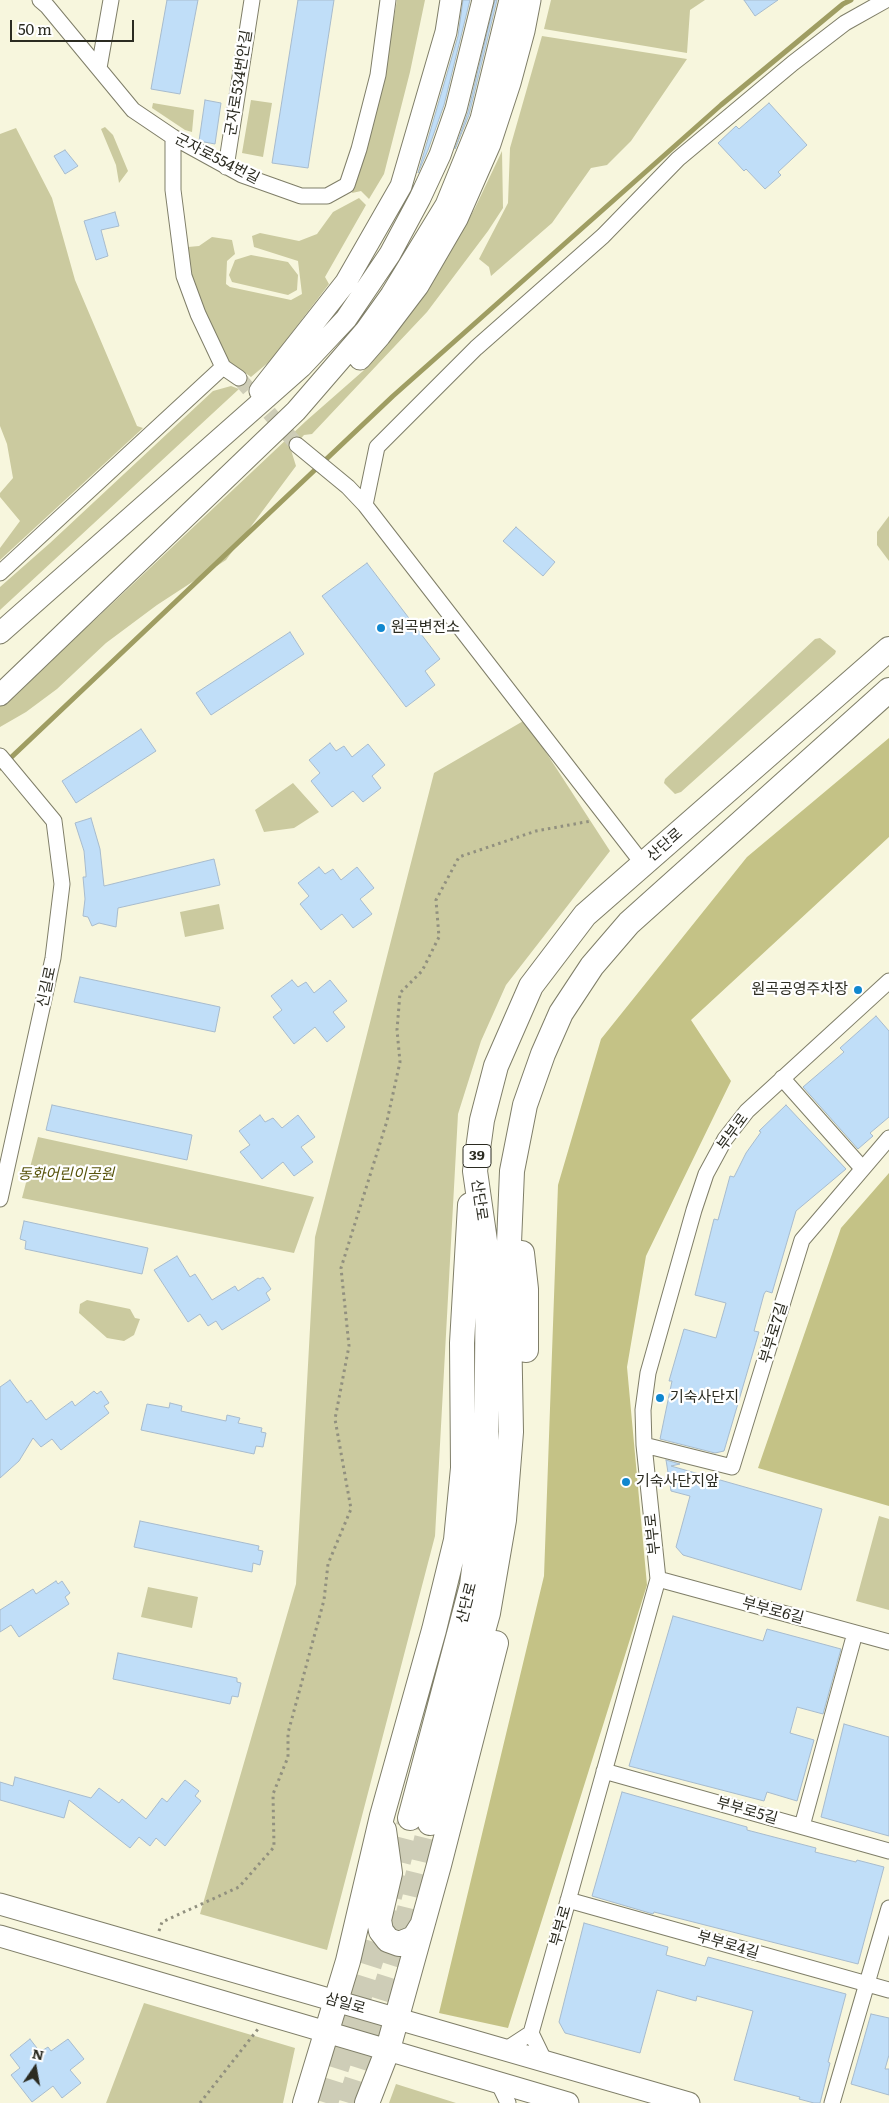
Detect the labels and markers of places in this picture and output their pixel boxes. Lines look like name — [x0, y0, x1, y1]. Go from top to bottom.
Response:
place label: 원곡변전소 — [391, 619, 460, 637]
marker: 원곡변전소 — [375, 622, 387, 634]
place label: 원곡공영주차장 — [751, 981, 848, 999]
marker: 원곡공영주차장 — [852, 984, 864, 996]
place label: 기숙사단지 — [670, 1389, 739, 1407]
marker: 기숙사단지 — [654, 1392, 666, 1404]
place label: 기숙사단지앞 — [636, 1473, 719, 1491]
marker: 기숙사단지앞 — [620, 1476, 632, 1488]

